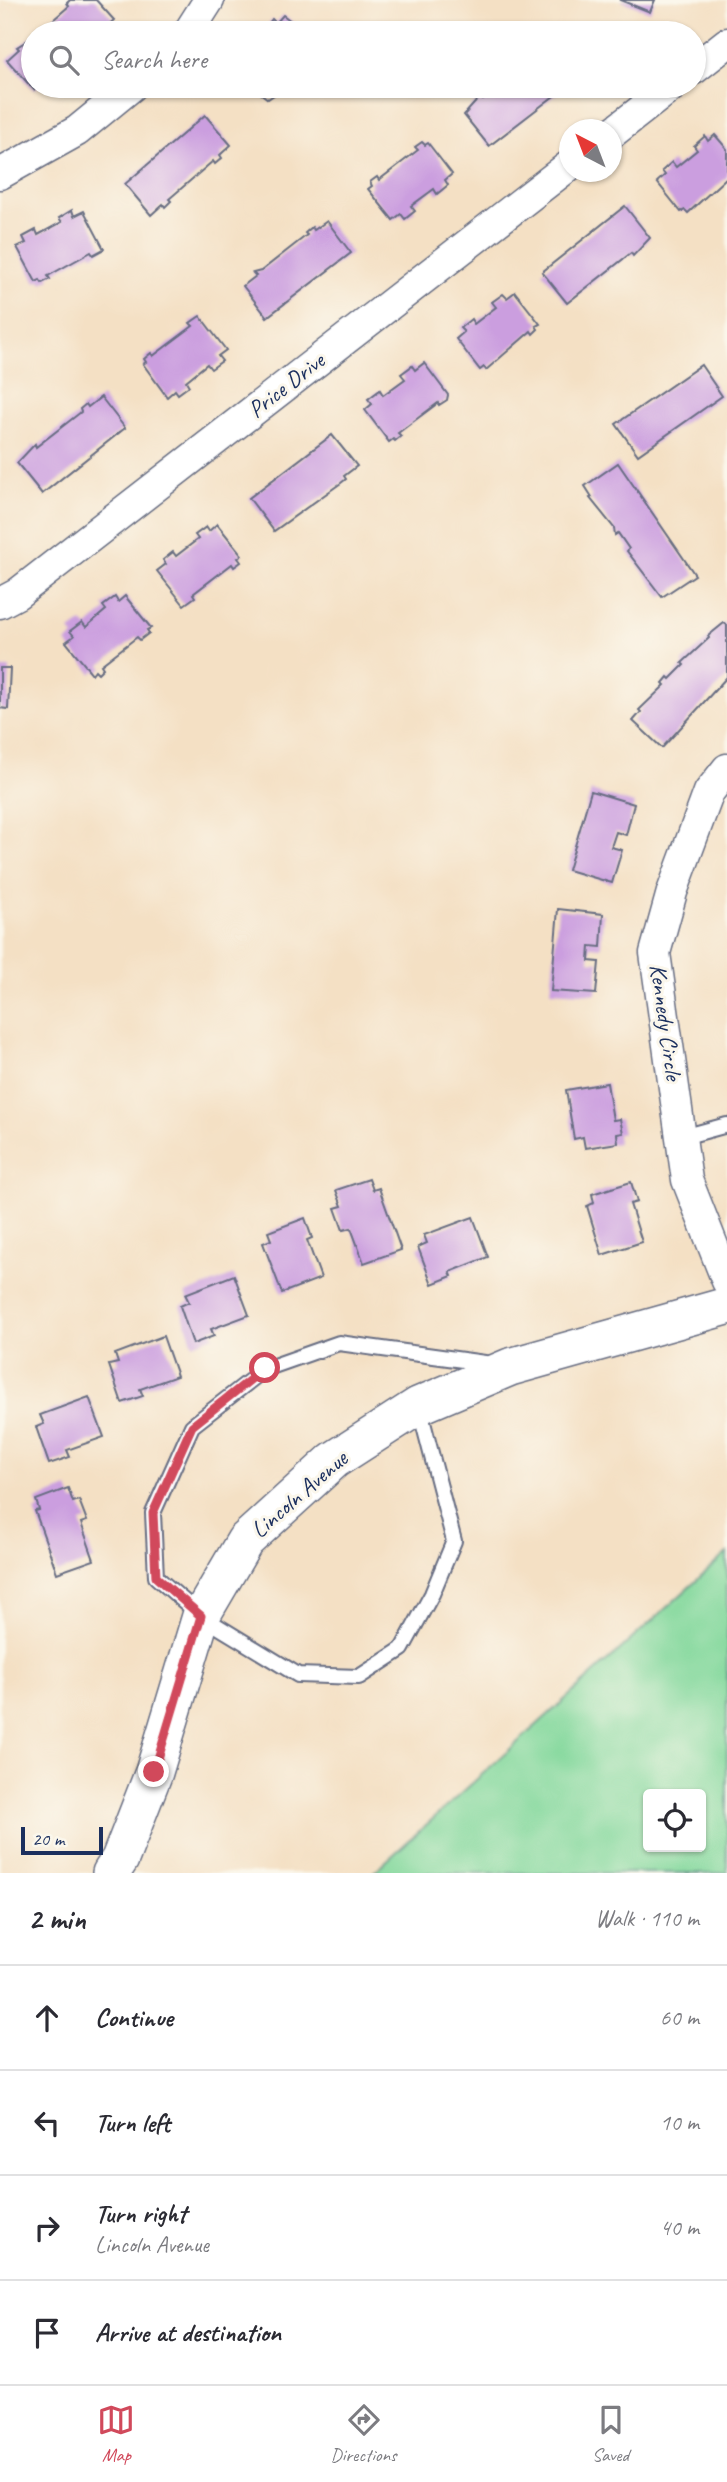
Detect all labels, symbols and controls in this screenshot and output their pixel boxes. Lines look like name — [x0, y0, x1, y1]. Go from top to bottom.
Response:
search box — [21, 21, 706, 98]
icon: search — [45, 41, 83, 79]
text: Search here — [101, 43, 207, 76]
north arrow — [559, 119, 622, 182]
street label: Price Drive — [242, 344, 332, 424]
street label: Kennedy Circle — [643, 962, 689, 1084]
route start — [249, 1352, 280, 1383]
street label: Lincoln Avenue — [244, 1442, 355, 1544]
route end — [138, 1756, 169, 1787]
map controls — [643, 1789, 706, 1852]
button: locate — [643, 1789, 706, 1852]
scale bar — [21, 1824, 103, 1856]
text: 20 m — [32, 1827, 64, 1851]
text: 2 min — [28, 1900, 85, 1938]
text: Walk · 110 m — [595, 1904, 699, 1933]
icon: ahead — [28, 1999, 66, 2037]
text: Continue — [95, 2001, 173, 2034]
text: 60 m — [660, 2003, 699, 2032]
icon: left — [28, 2104, 66, 2142]
text: Turn left — [95, 2106, 170, 2139]
text: 10 m — [660, 2108, 699, 2137]
text: Turn right — [95, 2197, 186, 2230]
icon: right — [28, 2209, 66, 2247]
text: 40 m — [660, 2213, 699, 2242]
text: Lincoln Avenue — [95, 2230, 209, 2259]
icon: arrive — [28, 2314, 66, 2352]
text: Arrive at destination — [95, 2316, 281, 2349]
tab: Map — [97, 2401, 135, 2467]
tab: Directions — [330, 2401, 397, 2467]
tab: Saved — [592, 2401, 630, 2467]

